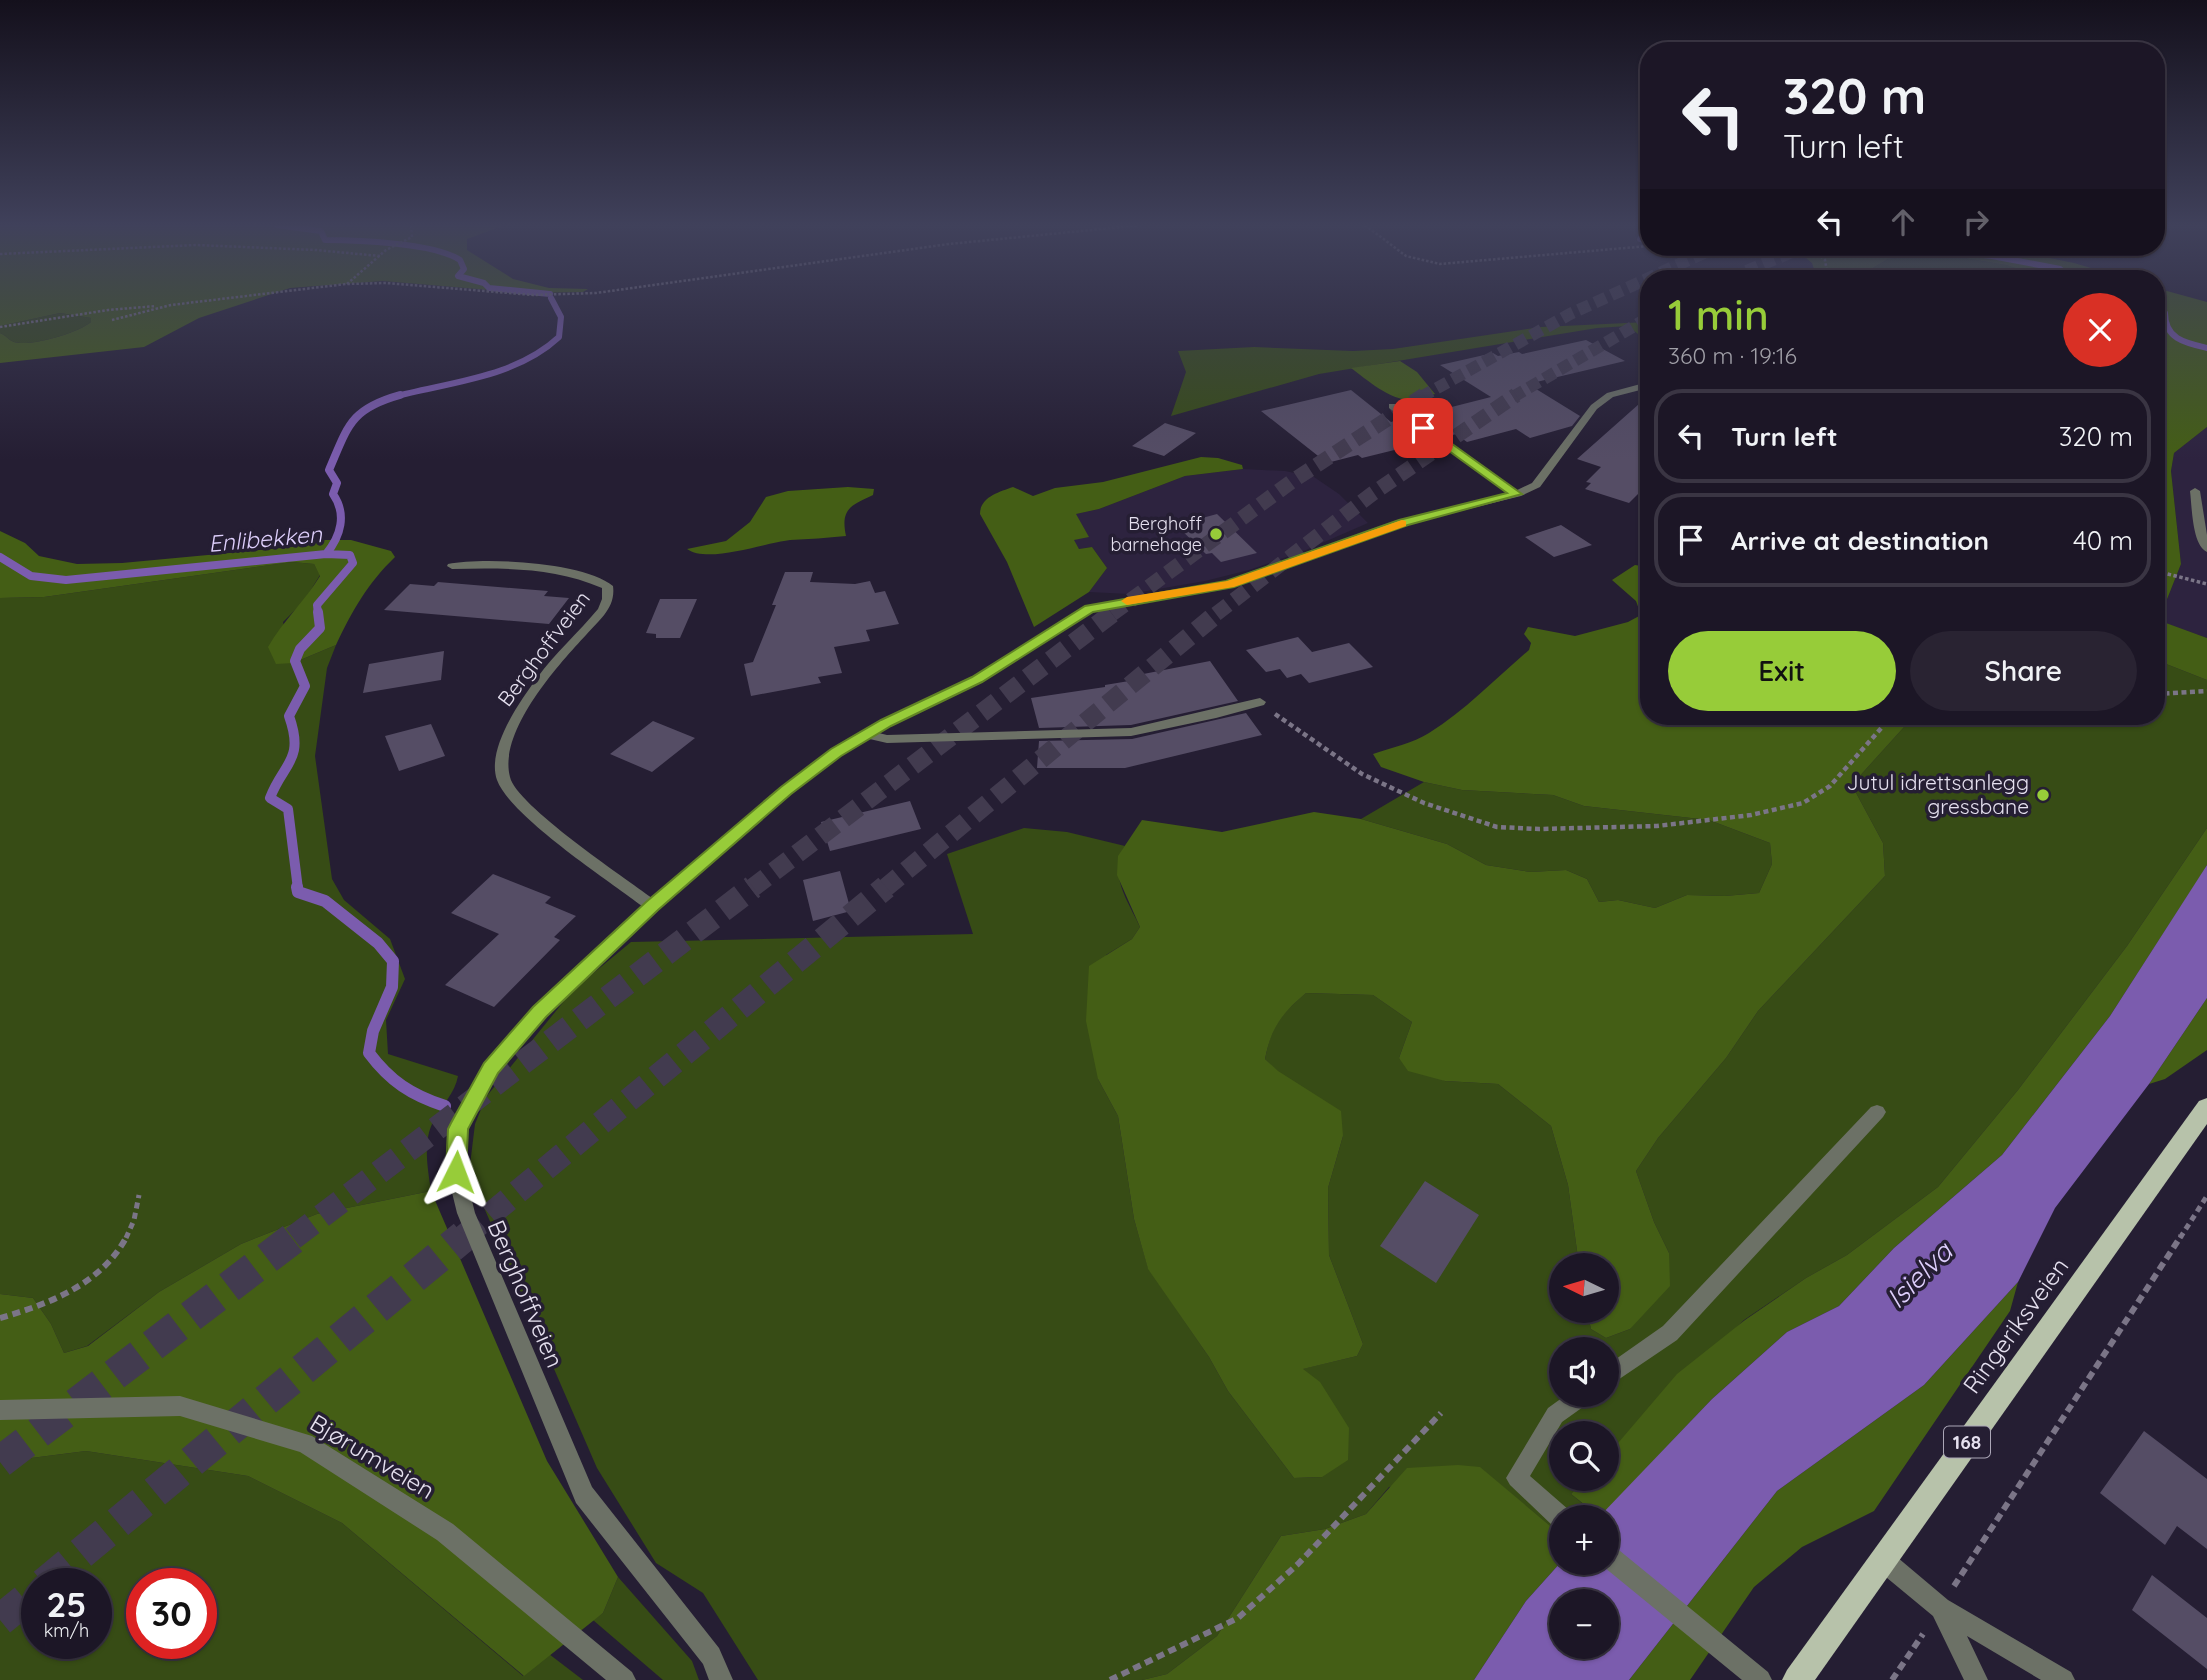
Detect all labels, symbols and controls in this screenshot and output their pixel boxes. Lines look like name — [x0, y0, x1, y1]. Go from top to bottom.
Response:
text: 320 m — [1783, 65, 1926, 126]
icon: left — [1668, 70, 1759, 161]
text: Turn left — [1783, 126, 1904, 166]
icon: left — [1811, 203, 1849, 241]
icon: ahead — [1884, 203, 1922, 241]
icon: right — [1957, 203, 1995, 241]
text: 1 min — [1668, 288, 1769, 341]
button: close — [2063, 293, 2137, 367]
text: 360 m · 19:16 — [1668, 341, 1797, 370]
pin — [1393, 398, 1453, 458]
icon: arrive — [1404, 409, 1442, 447]
icon: left — [1672, 417, 1710, 455]
text: Turn left — [1731, 420, 1838, 453]
text: 320 m — [2059, 420, 2133, 453]
place label: Berghoff barnehage — [1111, 512, 1202, 556]
water label: Enlibekken — [207, 519, 324, 558]
icon: arrive — [1672, 521, 1710, 559]
text: Arrive at destination — [1731, 524, 1989, 557]
text: 40 m — [2073, 524, 2133, 557]
marker: Berghoff barnehage — [1208, 526, 1224, 542]
street label: Berghoffveien — [491, 586, 595, 711]
button: Exit — [1668, 631, 1896, 711]
button: Share — [1910, 631, 2137, 711]
place label: Jutul idrettsanlegg gressbane — [1847, 769, 2029, 819]
marker: Jutul idrettsanlegg gressbane — [2035, 787, 2051, 803]
position arrow — [419, 1135, 493, 1209]
street label: Berghoffveien — [481, 1215, 570, 1372]
water label: Isielva — [1878, 1233, 1961, 1315]
street label: Ringeriksveien — [1956, 1252, 2074, 1399]
north arrow — [1549, 1253, 1619, 1323]
map controls — [1549, 1253, 1619, 1659]
button: sound — [1549, 1337, 1619, 1407]
street label: Bjørumveien — [305, 1407, 440, 1505]
button: search — [1549, 1421, 1619, 1491]
road number: 168 — [1944, 1426, 1990, 1458]
button: + — [1549, 1505, 1619, 1575]
speed limit sign: 30 — [126, 1568, 217, 1659]
text: 25 — [46, 1582, 87, 1626]
button: − — [1549, 1589, 1619, 1659]
text: km/h — [44, 1619, 89, 1642]

